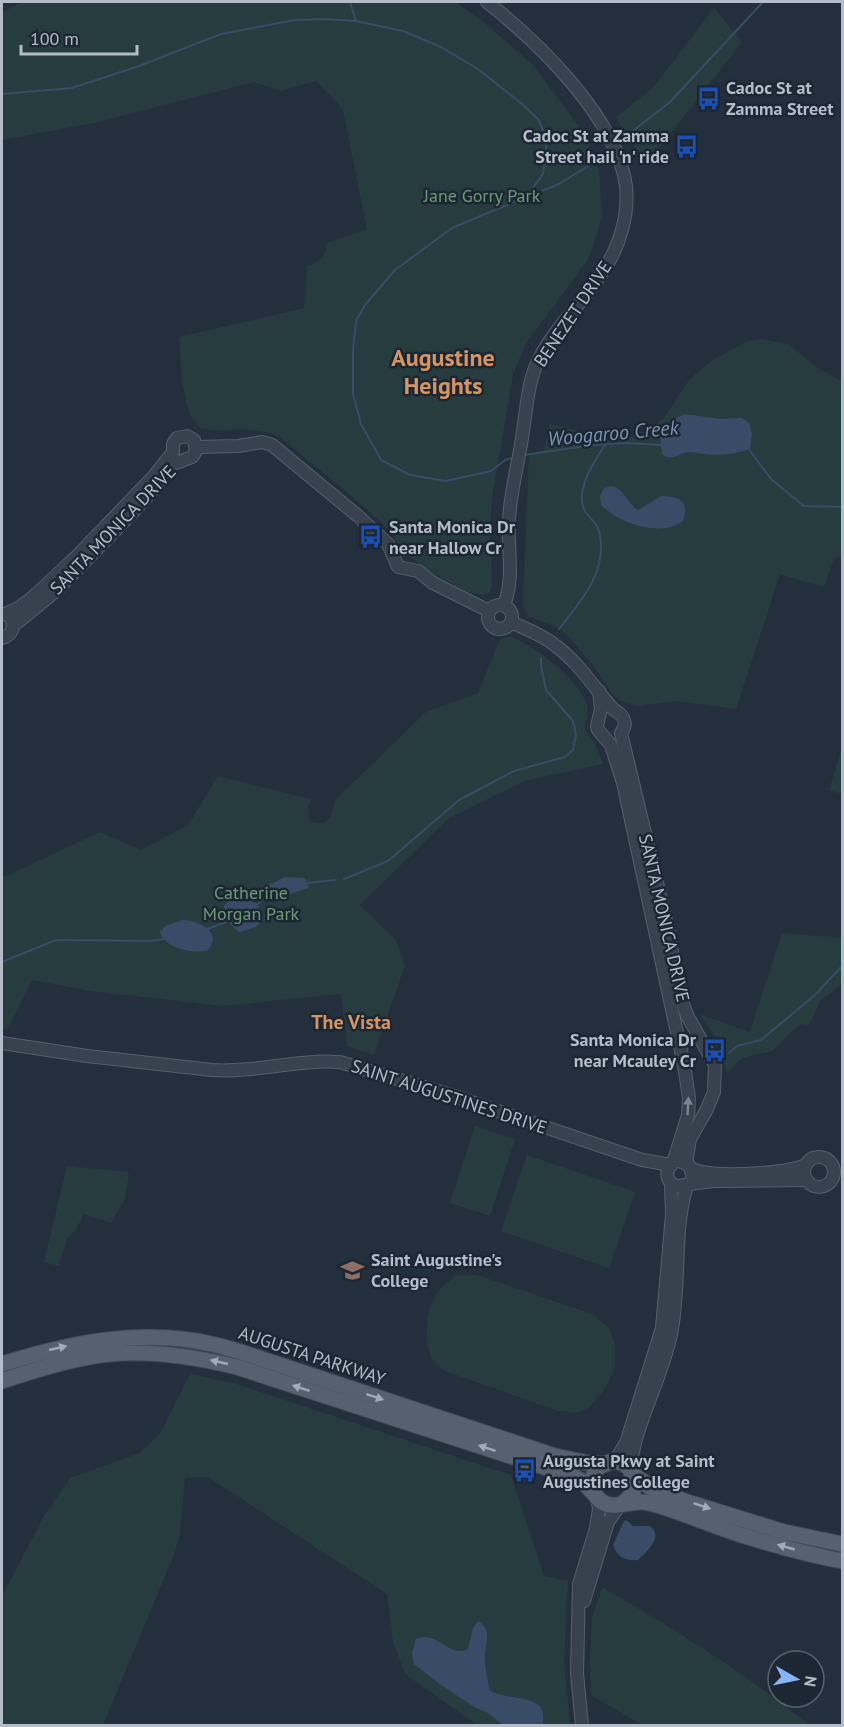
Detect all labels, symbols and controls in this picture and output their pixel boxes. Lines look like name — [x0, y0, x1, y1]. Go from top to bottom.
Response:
scale bar — [21, 18, 136, 56]
text: 100 m — [30, 27, 79, 50]
place label: Cadoc St at Zamma Street — [726, 76, 834, 120]
bus stop icon: Cadoc St at Zamma Street — [695, 85, 721, 111]
place label: Cadoc St at Zamma Street hail 'n' ride — [523, 124, 669, 168]
bus stop icon: Cadoc St at Zamma Street hail 'n' ride — [674, 133, 700, 159]
park label: Jane Gorry Park — [423, 184, 541, 207]
street label: BENEZET DRIVE — [529, 256, 617, 371]
district label: Augustine Heights — [391, 342, 495, 401]
water label: Woogaroo Creek — [547, 414, 680, 452]
street label: SANTA MONICA DRIVE — [45, 460, 180, 599]
place label: Santa Monica Dr near Hallow Cr — [389, 515, 516, 559]
bus stop icon: Santa Monica Dr near Hallow Cr — [358, 524, 384, 550]
street label: SANTA MONICA DRIVE — [634, 832, 695, 1004]
park label: Catherine Morgan Park — [203, 881, 300, 925]
district label: The Vista — [311, 1009, 391, 1035]
place label: Santa Monica Dr near Mcauley Cr — [570, 1028, 697, 1072]
bus stop icon: Santa Monica Dr near Mcauley Cr — [701, 1037, 727, 1063]
street label: SAINT AUGUSTINES DRIVE — [348, 1054, 550, 1139]
one-way arrow — [684, 1097, 693, 1116]
place label: Saint Augustine's College — [371, 1248, 502, 1292]
school or university icon: Saint Augustine's College — [340, 1257, 366, 1283]
street label: AUGUSTA PARKWAY — [236, 1321, 388, 1390]
one-way arrow — [48, 1342, 67, 1352]
one-way arrow — [210, 1357, 228, 1367]
one-way arrow — [292, 1382, 310, 1392]
one-way arrow — [366, 1392, 384, 1402]
one-way arrow — [478, 1443, 496, 1453]
place label: Augusta Pkwy at Saint Augustines College — [543, 1449, 715, 1493]
bus stop icon: Augusta Pkwy at Saint Augustines College — [512, 1458, 538, 1484]
one-way arrow — [693, 1502, 711, 1512]
one-way arrow — [777, 1542, 795, 1552]
north arrow — [766, 1649, 826, 1709]
text: N — [800, 1675, 822, 1688]

